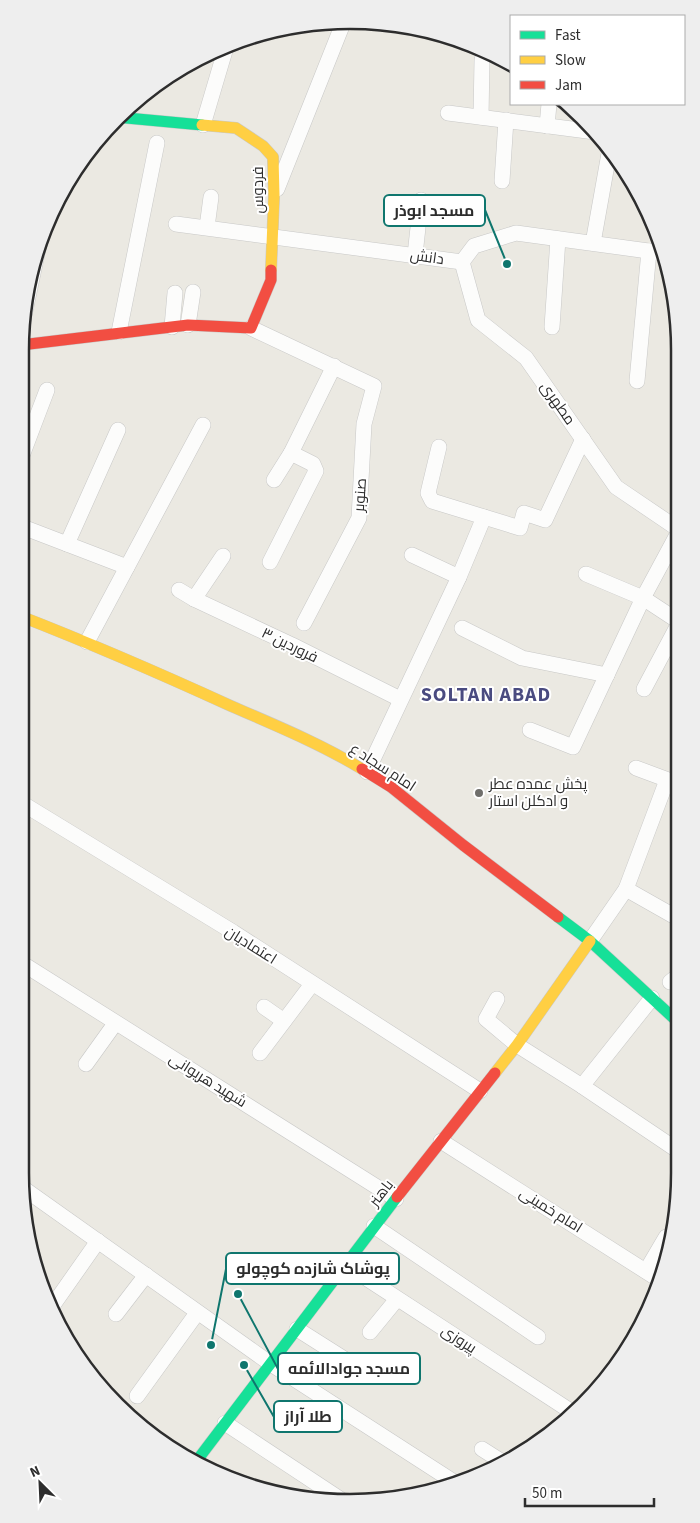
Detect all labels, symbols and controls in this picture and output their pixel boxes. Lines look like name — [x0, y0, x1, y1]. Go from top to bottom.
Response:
legend — [510, 15, 685, 105]
text: Fast — [555, 25, 581, 46]
text: Slow — [555, 50, 586, 71]
text: Jam — [555, 75, 582, 96]
street label: فردوس — [248, 166, 269, 214]
callout: مسجد ابوذر — [384, 195, 485, 226]
text: مسجد ابوذر — [393, 200, 474, 222]
street label: دانش — [409, 245, 445, 270]
street label: مطهری — [535, 377, 580, 429]
street label: صنوبر — [349, 477, 372, 514]
street label: فروردین ۳ — [258, 623, 322, 668]
district label: SOLTAN ABAD — [421, 681, 551, 709]
street label: امام سجاد ع — [346, 738, 420, 797]
place label: پخش عمده عطر و ادکلن استار — [488, 774, 587, 812]
marker: پخش عمده عطر و ادکلن استار — [473, 787, 485, 799]
street label: اعتمادیان — [221, 921, 281, 970]
street label: شهید هریوانی — [165, 1048, 251, 1113]
street label: باهنر — [363, 1175, 399, 1212]
street label: امام خمینی — [515, 1183, 586, 1238]
callout: پوشاک شازده کوچولو — [226, 1253, 399, 1284]
text: پوشاک شازده کوچولو — [236, 1258, 390, 1280]
street label: پیروزی — [437, 1320, 481, 1359]
callout: مسجد جوادالائمه — [278, 1353, 420, 1384]
text: مسجد جوادالائمه — [288, 1358, 410, 1380]
callout: طلا آراز — [274, 1401, 342, 1432]
text: طلا آراز — [283, 1406, 332, 1428]
north arrow — [15, 1458, 65, 1508]
text: N — [27, 1461, 43, 1483]
scale bar — [525, 1476, 654, 1508]
text: 50 m — [532, 1483, 562, 1504]

